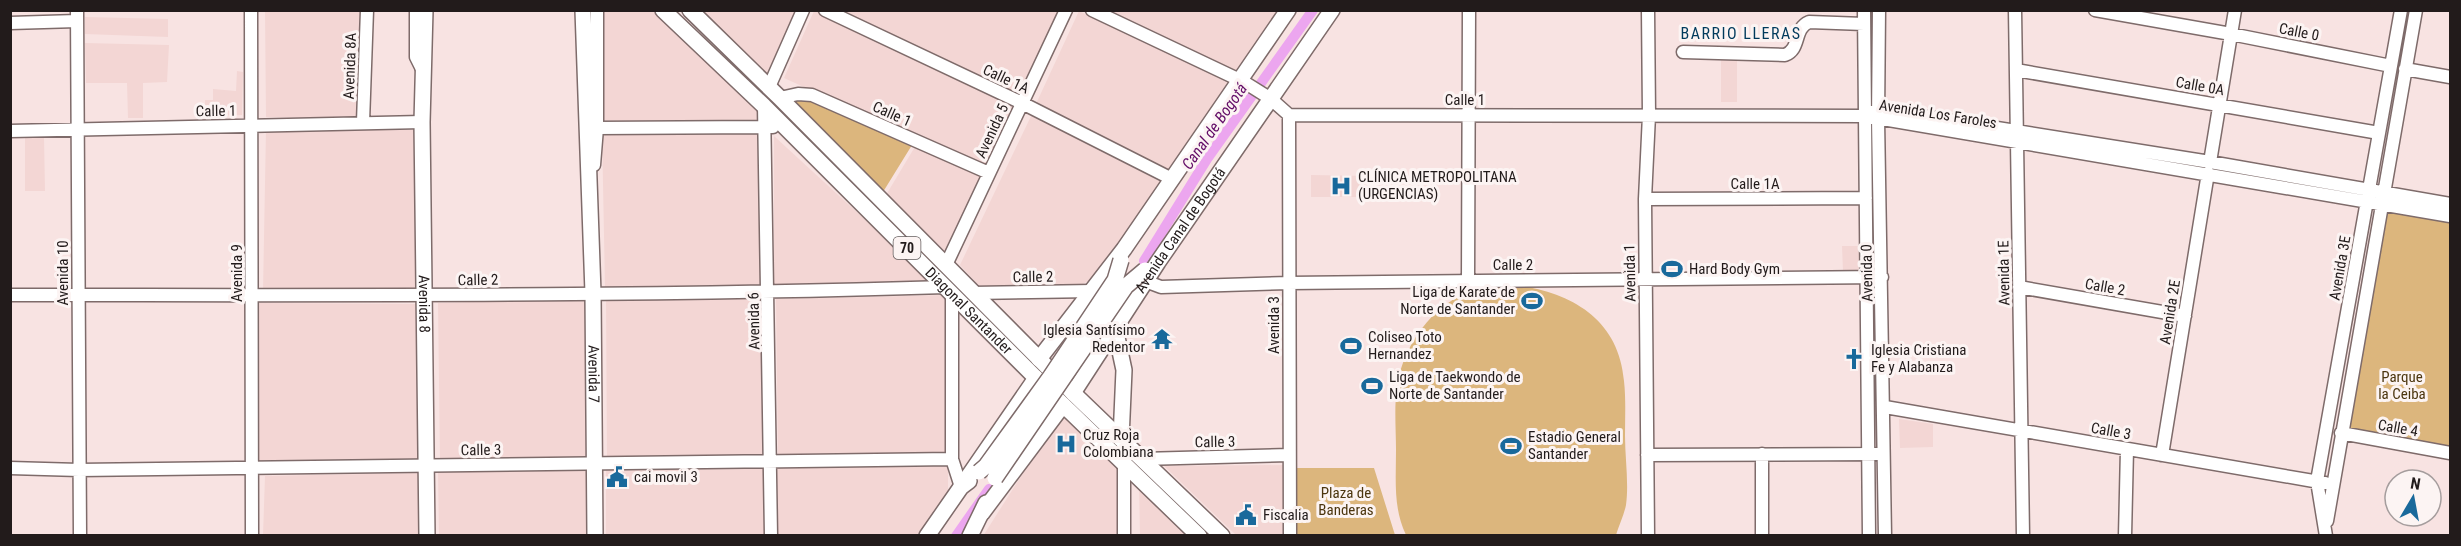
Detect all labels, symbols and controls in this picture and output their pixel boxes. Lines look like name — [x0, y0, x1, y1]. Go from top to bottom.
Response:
street label: Calle 0 — [2277, 19, 2321, 45]
district label: BARRIO LLERAS — [1681, 24, 1801, 43]
street label: Avenida 8A — [340, 32, 360, 100]
street label: Calle 1A — [980, 60, 1032, 98]
street label: Calle 0A — [2174, 73, 2226, 99]
water label: Canal de Bogotá — [1178, 79, 1251, 173]
street label: Calle 1 — [1445, 91, 1485, 109]
street label: Avenida Los Faroles — [1878, 96, 1998, 132]
street label: Calle 1 — [870, 98, 914, 130]
street label: Avenida 5 — [972, 101, 1012, 161]
street label: Calle 1 — [196, 102, 236, 120]
street label: Avenida Canal de Bogotá — [1131, 164, 1229, 296]
place label: CLÍNICA METROPOLITANA (URGENCIAS) — [1358, 168, 1517, 203]
hospital icon: CLÍNICA METROPOLITANA (URGENCIAS) — [1329, 174, 1353, 198]
street label: Calle 1A — [1730, 175, 1780, 193]
street label: Avenida 3E — [2325, 234, 2355, 302]
road number: 70 — [894, 237, 920, 259]
street label: Avenida 10 — [54, 240, 72, 306]
street label: Avenida 1E — [1994, 240, 2014, 306]
street label: Avenida 9 — [228, 244, 246, 302]
street label: Avenida 1 — [1620, 244, 1640, 302]
street label: Avenida 0 — [1857, 244, 1877, 302]
street label: Calle 2 — [1493, 256, 1533, 274]
sports icon: Hard Body Gym — [1660, 257, 1684, 281]
place label: Hard Body Gym — [1689, 260, 1780, 278]
street label: Diagonal Santander — [922, 264, 1016, 358]
street label: Calle 2 — [1013, 268, 1053, 286]
street label: Calle 2 — [458, 271, 498, 289]
street label: Avenida 8 — [415, 275, 434, 333]
street label: Calle 2 — [2084, 275, 2126, 299]
street label: Avenida 2E — [2156, 278, 2184, 346]
place label: Liga de Karate de Norte de Santander — [1400, 283, 1515, 318]
sports icon: Liga de Karate de Norte de Santander — [1520, 289, 1544, 313]
street label: Avenida 6 — [744, 292, 764, 350]
street label: Avenida 3 — [1265, 296, 1283, 354]
place label: Iglesia Santísimo Redentor — [1043, 321, 1145, 356]
temple icon: Iglesia Santísimo Redentor — [1150, 327, 1174, 351]
place label: Coliseo Toto Hernandez — [1368, 328, 1442, 363]
sports icon: Coliseo Toto Hernandez — [1339, 334, 1363, 358]
place label: Iglesia Cristiana Fe y Alabanza — [1871, 341, 1966, 376]
street label: Avenida 7 — [584, 345, 603, 403]
church icon: Iglesia Cristiana Fe y Alabanza — [1842, 347, 1866, 371]
place label: Liga de Taekwondo de Norte de Santander — [1389, 368, 1521, 403]
park label: Parque la Ceiba — [2378, 368, 2426, 403]
sports icon: Liga de Taekwondo de Norte de Santander — [1360, 374, 1384, 398]
street label: Calle 4 — [2377, 416, 2419, 440]
street label: Calle 3 — [2090, 419, 2132, 443]
place label: Cruz Roja Colombiana — [1083, 426, 1154, 461]
place label: Estadio General Santander — [1528, 428, 1621, 463]
hospital icon: Cruz Roja Colombiana — [1054, 432, 1078, 456]
street label: Calle 3 — [1195, 433, 1235, 451]
sports icon: Estadio General Santander — [1499, 434, 1523, 458]
street label: Calle 3 — [461, 441, 501, 459]
public building icon: cai movil 3 — [605, 465, 629, 489]
place label: cai movil 3 — [634, 468, 698, 486]
north arrow — [2383, 468, 2443, 528]
text: N — [2409, 474, 2422, 494]
park label: Plaza de Banderas — [1318, 484, 1374, 519]
public building icon: Fiscalia — [1234, 503, 1258, 527]
place label: Fiscalia — [1263, 506, 1309, 524]

